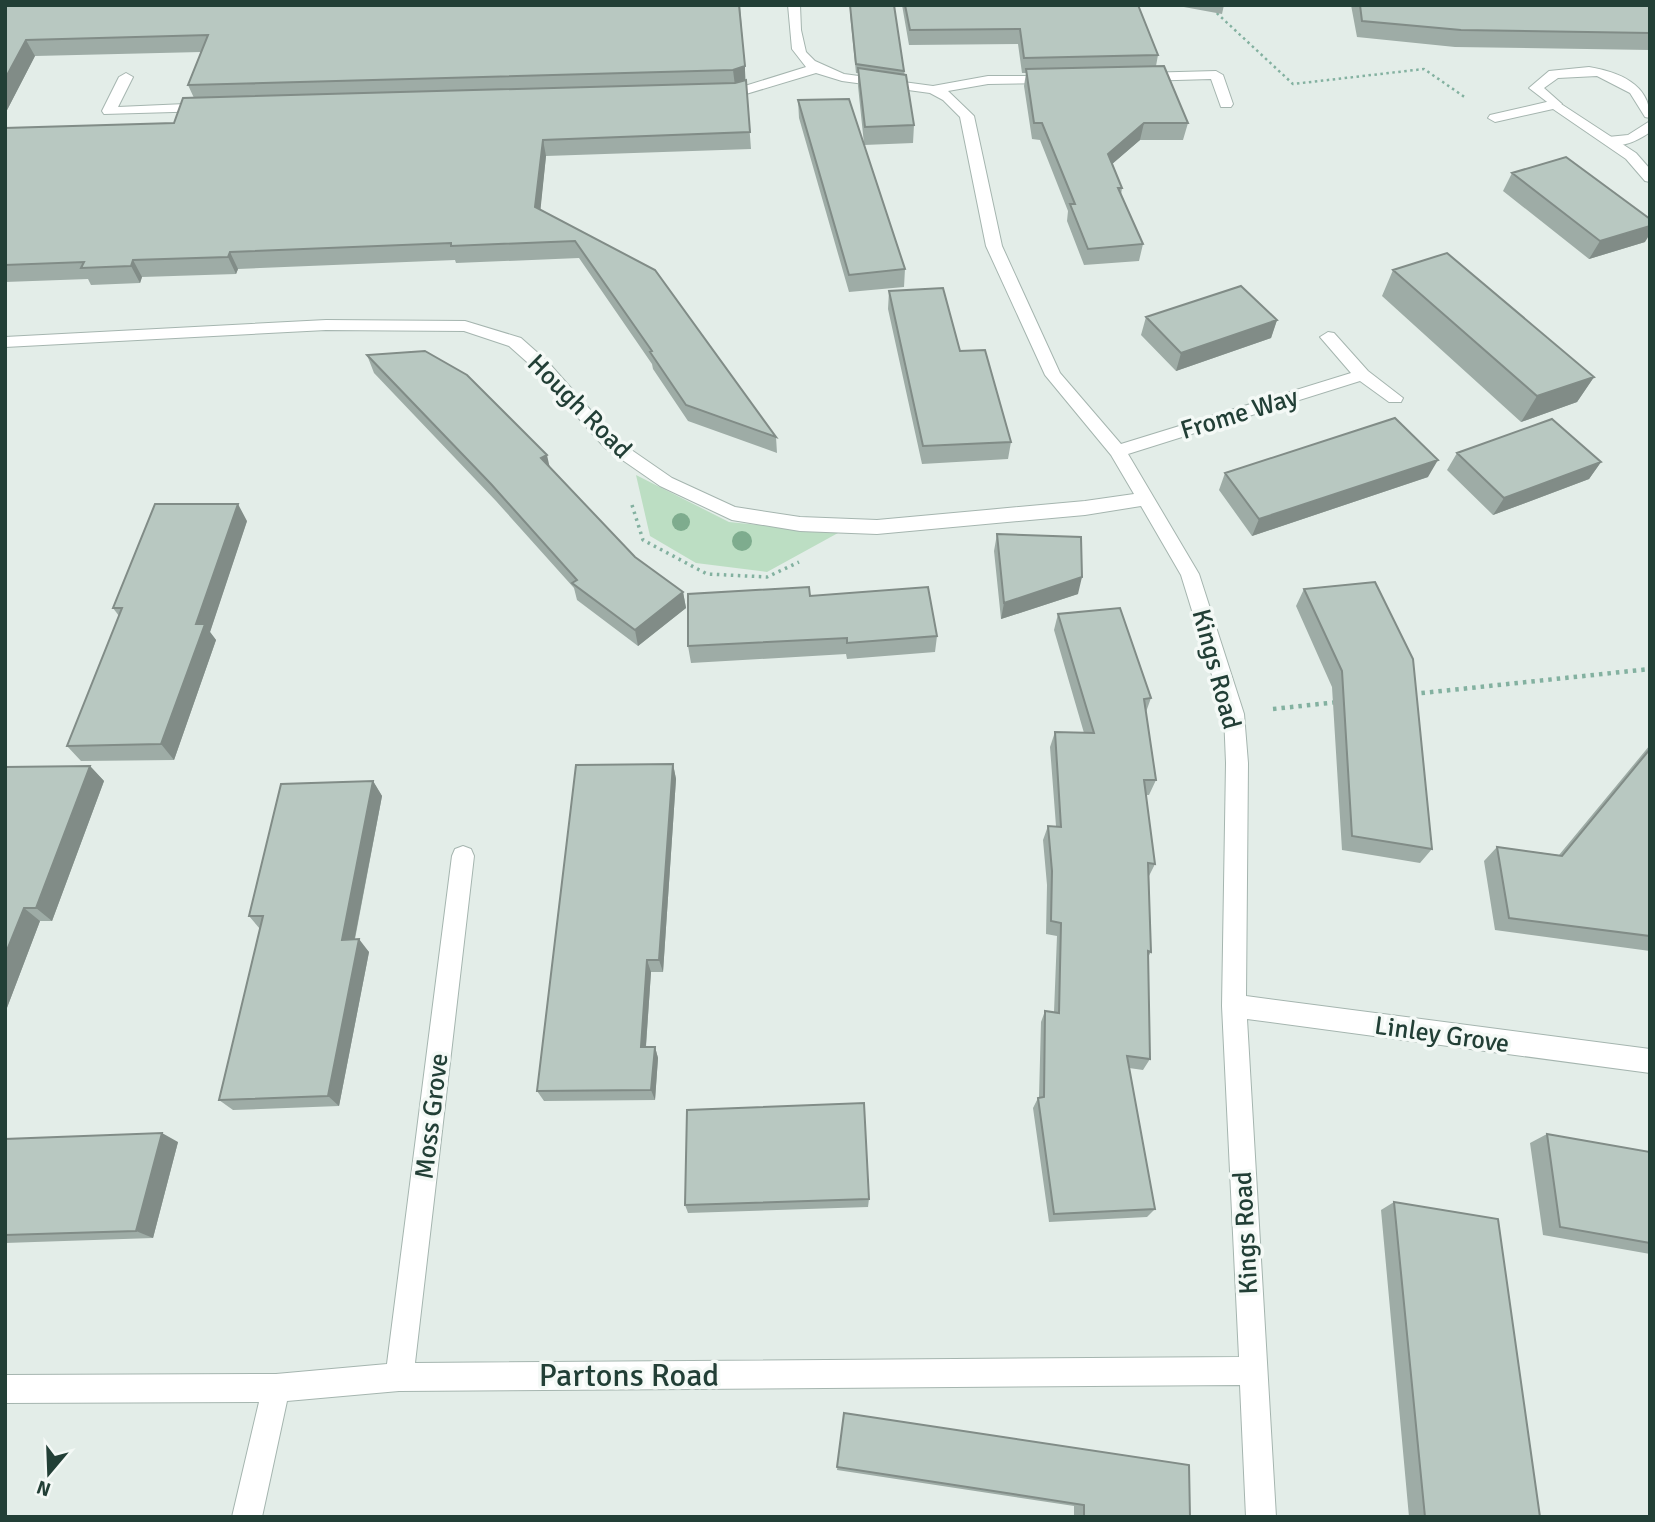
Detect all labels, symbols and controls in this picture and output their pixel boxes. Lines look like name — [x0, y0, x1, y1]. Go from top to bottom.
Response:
street label: Hough Road — [520, 348, 638, 466]
street label: Frome Way — [1177, 381, 1302, 447]
street label: Kings Road — [1185, 606, 1247, 733]
street label: Linley Grove — [1372, 1010, 1511, 1060]
street label: Moss Grove — [408, 1051, 456, 1181]
street label: Kings Road — [1227, 1171, 1265, 1295]
street label: Partons Road — [539, 1356, 719, 1395]
north arrow — [14, 1438, 84, 1508]
text: N — [34, 1475, 54, 1502]

